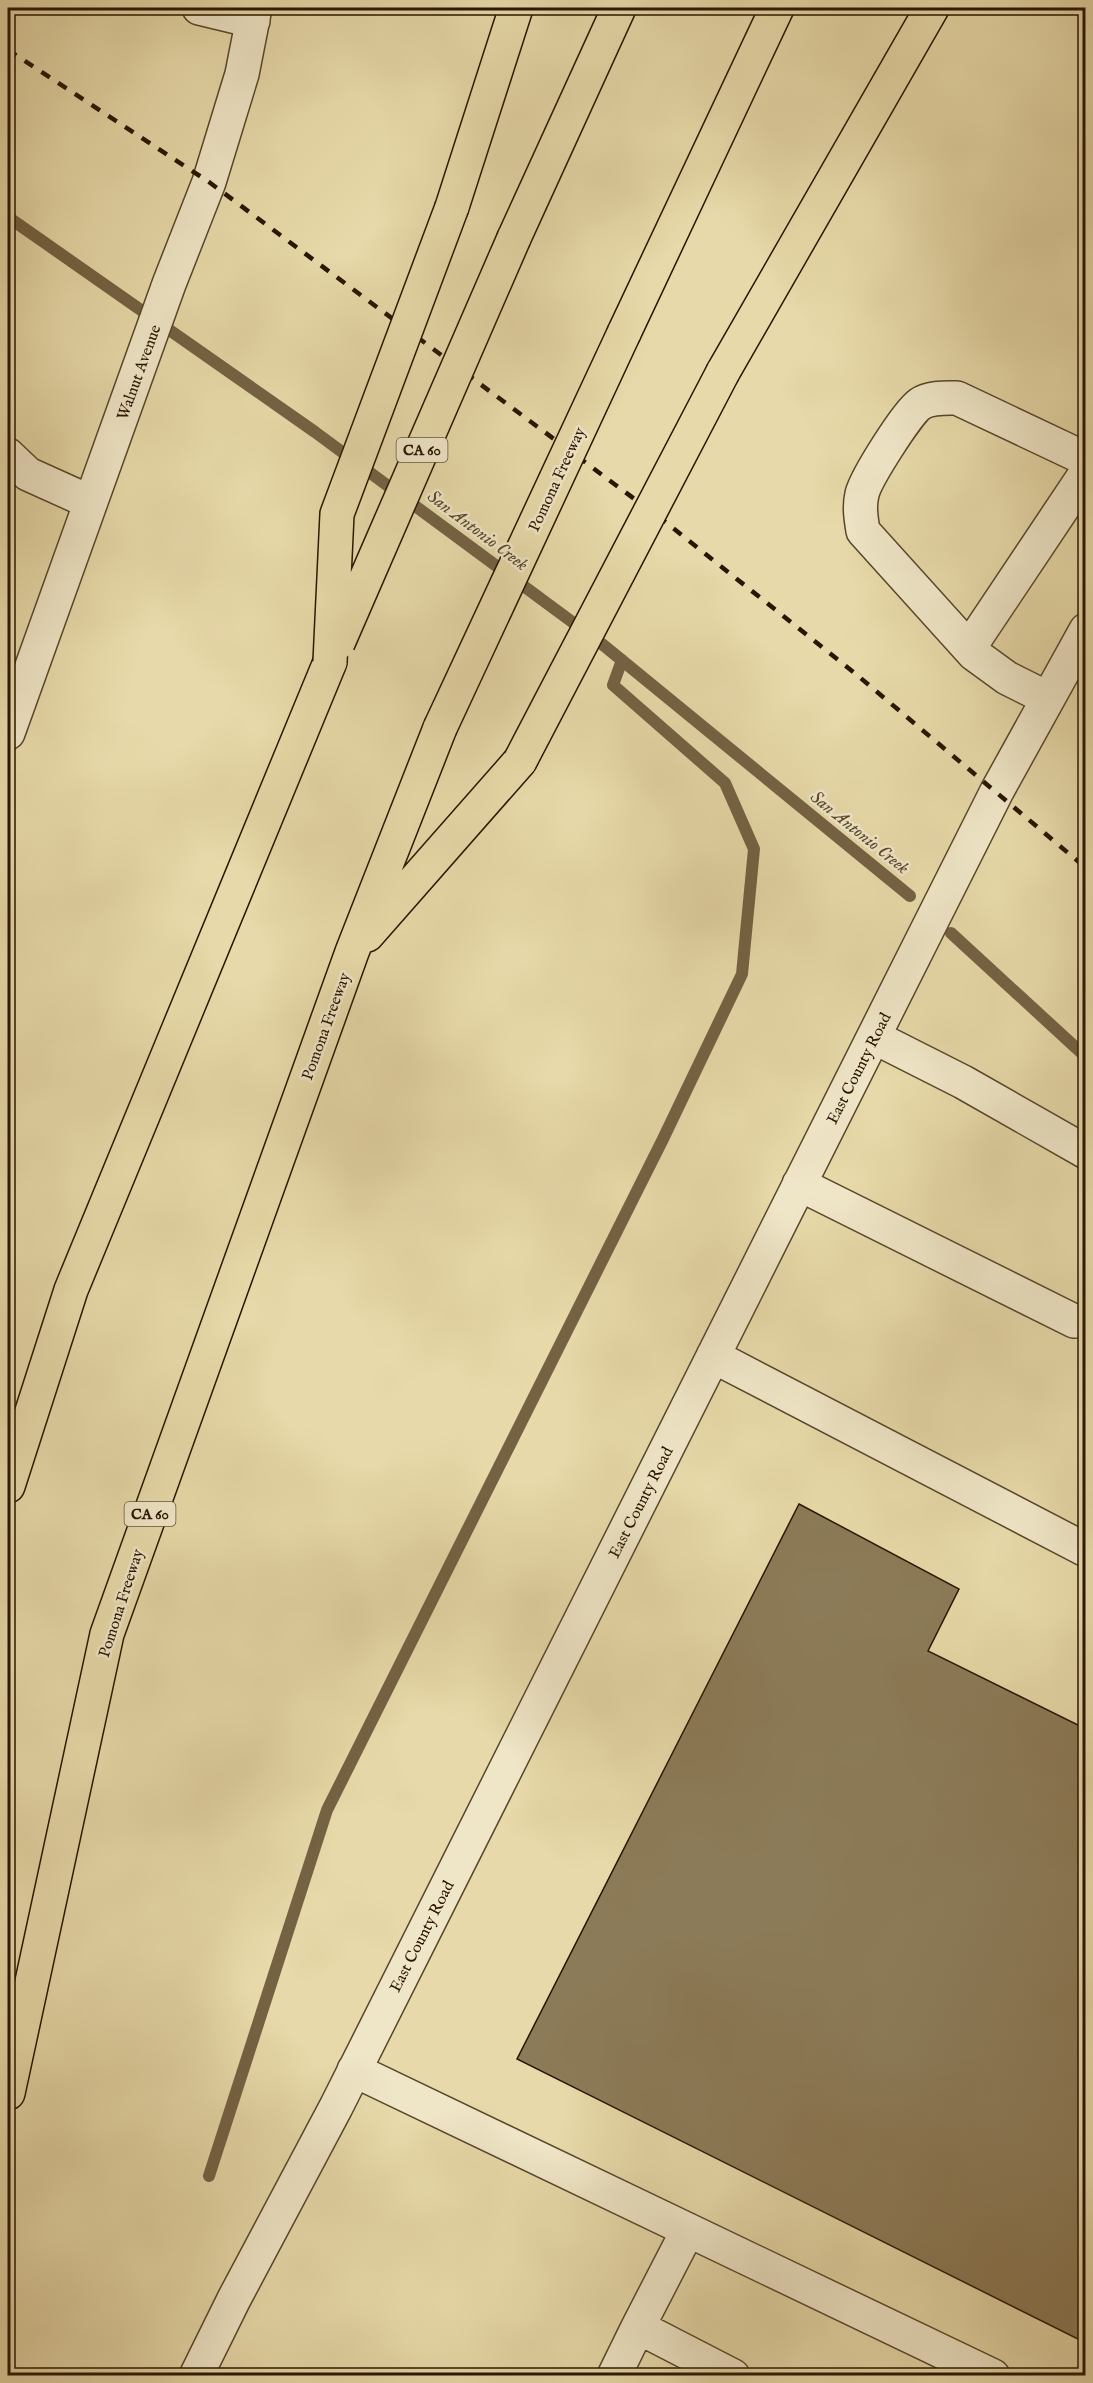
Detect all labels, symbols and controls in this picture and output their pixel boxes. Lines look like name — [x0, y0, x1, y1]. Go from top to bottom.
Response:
street label: Walnut Avenue — [113, 322, 166, 423]
street label: Pomona Freeway — [525, 424, 591, 535]
road number: CA 60 — [396, 438, 448, 462]
water label: San Antonio Creek — [422, 486, 532, 577]
water label: San Antonio Creek — [805, 786, 913, 880]
street label: Pomona Freeway — [298, 970, 356, 1083]
street label: East County Road — [823, 1009, 897, 1128]
street label: East County Road — [605, 1443, 679, 1562]
road number: CA 60 — [124, 1502, 176, 1526]
street label: Pomona Freeway — [95, 1547, 149, 1660]
street label: East County Road — [386, 1877, 460, 1996]

